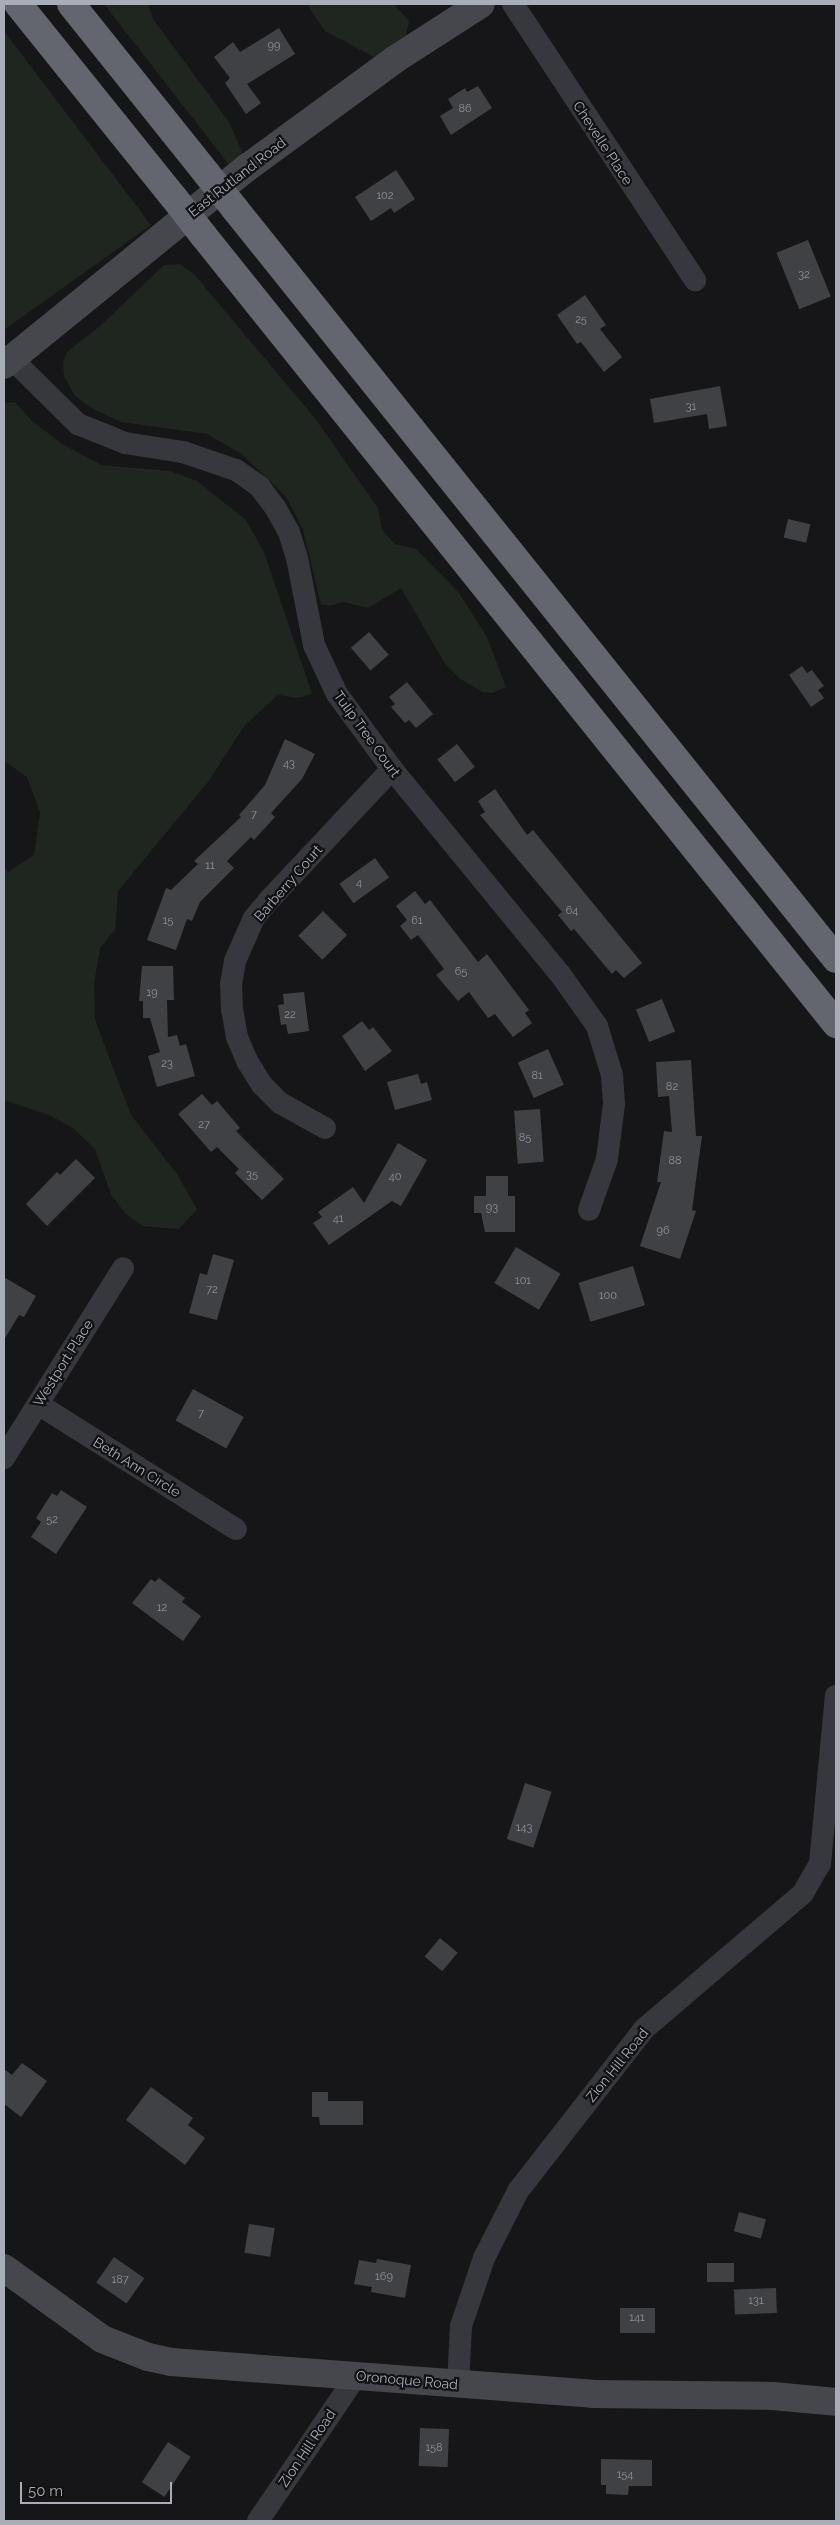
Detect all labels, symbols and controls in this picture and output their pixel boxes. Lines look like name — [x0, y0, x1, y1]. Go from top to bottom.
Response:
house number: 99 — [268, 39, 280, 53]
street label: Chevelle Place — [570, 98, 636, 188]
house number: 86 — [458, 102, 472, 116]
street label: East Rutland Road — [185, 134, 289, 220]
house number: 102 — [376, 189, 394, 203]
house number: 32 — [798, 268, 810, 282]
house number: 25 — [575, 313, 587, 327]
house number: 31 — [686, 400, 696, 414]
street label: Tulip Tree Court — [330, 688, 404, 780]
house number: 43 — [283, 757, 295, 771]
house number: 7 — [251, 808, 257, 822]
street label: Barberry Court — [250, 841, 326, 925]
house number: 11 — [205, 859, 215, 873]
house number: 4 — [356, 876, 362, 890]
house number: 64 — [566, 904, 578, 918]
house number: 15 — [163, 914, 173, 928]
house number: 61 — [411, 914, 423, 928]
house number: 65 — [455, 965, 467, 979]
house number: 19 — [146, 986, 158, 1000]
house number: 22 — [284, 1008, 296, 1022]
house number: 23 — [161, 1057, 173, 1071]
house number: 81 — [531, 1069, 543, 1083]
house number: 82 — [666, 1080, 678, 1094]
house number: 27 — [198, 1118, 210, 1132]
house number: 85 — [519, 1131, 531, 1145]
house number: 88 — [668, 1154, 682, 1168]
house number: 35 — [246, 1168, 258, 1182]
house number: 40 — [389, 1170, 401, 1184]
house number: 93 — [486, 1201, 498, 1215]
house number: 41 — [333, 1212, 343, 1226]
house number: 96 — [656, 1224, 670, 1238]
house number: 101 — [515, 1274, 531, 1288]
house number: 72 — [206, 1283, 218, 1297]
house number: 100 — [599, 1289, 617, 1303]
street label: Westport Place — [30, 1316, 96, 1410]
house number: 7 — [198, 1407, 204, 1421]
street label: Beth Ann Circle — [90, 1433, 184, 1501]
house number: 52 — [46, 1513, 58, 1527]
house number: 12 — [157, 1601, 167, 1615]
house number: 143 — [516, 1821, 532, 1835]
street label: Zion Hill Road — [582, 2025, 652, 2105]
house number: 169 — [375, 2270, 393, 2284]
house number: 187 — [111, 2273, 129, 2287]
house number: 131 — [748, 2294, 764, 2308]
house number: 141 — [629, 2311, 645, 2325]
street label: Oronoque Road — [355, 2367, 459, 2393]
street label: Zion Hill Road — [275, 2406, 339, 2490]
house number: 158 — [425, 2441, 443, 2455]
house number: 154 — [617, 2468, 633, 2482]
scale bar — [22, 2472, 175, 2504]
text: 50 m — [28, 2482, 63, 2500]

